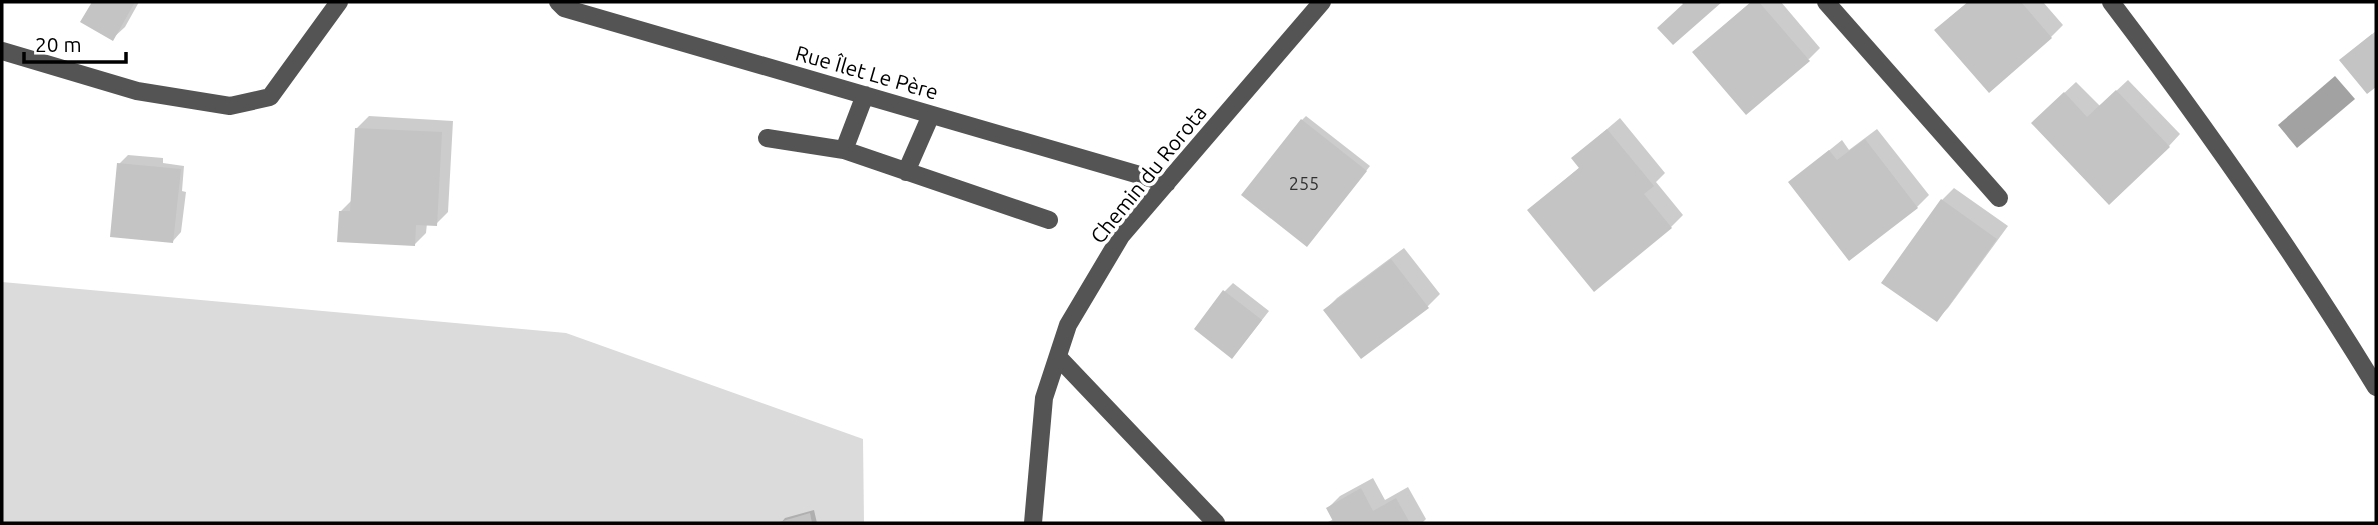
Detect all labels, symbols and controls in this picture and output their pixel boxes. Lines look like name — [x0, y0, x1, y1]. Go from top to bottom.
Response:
scale bar — [24, 21, 126, 65]
text: 20 m — [35, 32, 82, 56]
street label: Rue Îlet Le Père — [793, 40, 941, 104]
street label: Chemin du Rorota — [1085, 100, 1211, 248]
house number: 255 — [1289, 173, 1319, 193]

